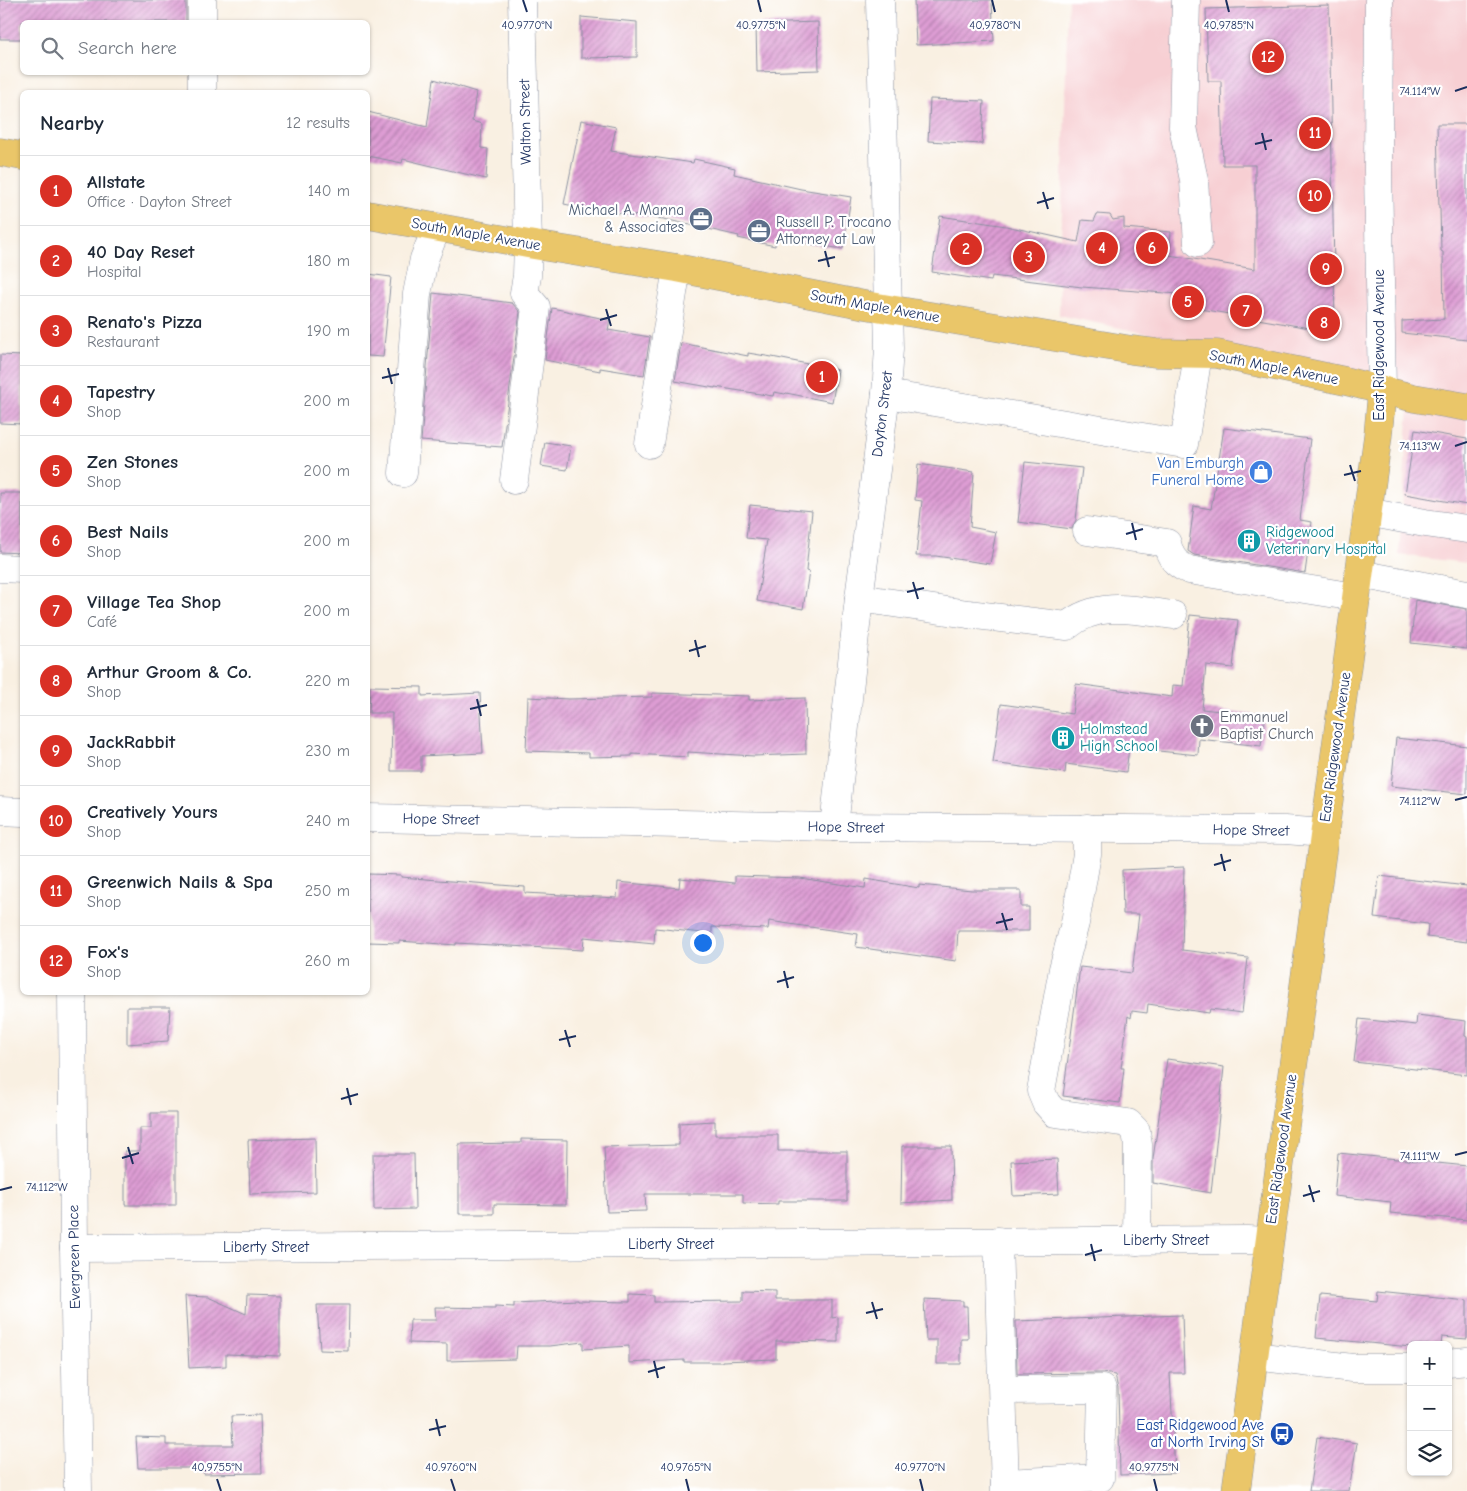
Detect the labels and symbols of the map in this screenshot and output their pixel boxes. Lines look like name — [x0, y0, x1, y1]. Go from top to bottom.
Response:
text: 40.9770°N — [502, 18, 552, 32]
text: 40.9775°N — [736, 18, 786, 32]
text: 40.9780°N — [969, 18, 1021, 32]
text: 40.9785°N — [1204, 18, 1254, 32]
pin: 12 — [1252, 38, 1284, 76]
street label: Walton Street — [515, 78, 535, 165]
text: 74.114°W — [1399, 84, 1441, 98]
pin: 11 — [1299, 114, 1331, 152]
pin: 10 — [1299, 177, 1331, 215]
place label: Michael A. Manna & Associates — [569, 201, 684, 236]
office icon: Michael A. Manna & Associates — [688, 206, 714, 232]
place label: Russell P. Trocano Attorney at Law — [776, 213, 892, 248]
street label: South Maple Avenue — [410, 214, 543, 254]
office icon: Russell P. Trocano Attorney at Law — [746, 218, 772, 244]
pin: 4 — [1086, 229, 1118, 267]
pin: 6 — [1136, 229, 1168, 267]
pin: 2 — [950, 230, 982, 268]
pin: 3 — [1013, 238, 1045, 276]
pin: 9 — [1310, 250, 1342, 288]
street label: East Ridgewood Avenue — [1370, 269, 1388, 421]
pin: 5 — [1172, 283, 1204, 321]
street label: South Maple Avenue — [809, 286, 942, 326]
pin: 7 — [1230, 292, 1262, 330]
pin: 8 — [1308, 304, 1340, 342]
street label: South Maple Avenue — [1208, 346, 1340, 388]
pin: 1 — [806, 358, 838, 396]
street label: Dayton Street — [868, 369, 896, 458]
text: 74.113°W — [1399, 439, 1441, 453]
place label: Van Emburgh Funeral Home — [1151, 454, 1244, 489]
shop icon: Van Emburgh Funeral Home — [1248, 459, 1274, 485]
place label: Ridgewood Veterinary Hospital — [1266, 523, 1386, 558]
building icon: Ridgewood Veterinary Hospital — [1236, 528, 1262, 554]
street label: East Ridgewood Avenue — [1316, 670, 1355, 823]
place label: Emmanuel Baptist Church — [1220, 708, 1314, 743]
church icon: Emmanuel Baptist Church — [1189, 713, 1215, 739]
place label: Holmstead High School — [1080, 720, 1158, 755]
building icon: Holmstead High School — [1050, 725, 1076, 751]
text: 74.112°W — [1399, 794, 1441, 808]
street label: Hope Street — [402, 809, 480, 829]
street label: Hope Street — [807, 817, 885, 837]
street label: Hope Street — [1212, 820, 1290, 840]
your location — [690, 930, 716, 956]
street label: East Ridgewood Avenue — [1262, 1072, 1301, 1225]
text: 74.111°W — [1400, 1149, 1441, 1163]
text: 74.112°W — [26, 1180, 68, 1194]
street label: Evergreen Place — [64, 1204, 84, 1309]
street label: Liberty Street — [1123, 1231, 1210, 1249]
street label: Liberty Street — [628, 1235, 715, 1253]
street label: Liberty Street — [223, 1238, 310, 1256]
place label: East Ridgewood Ave at North Irving St — [1136, 1416, 1265, 1451]
bus stop icon: East Ridgewood Ave at North Irving St — [1269, 1421, 1295, 1447]
text: 40.9755°N — [192, 1460, 242, 1474]
text: 40.9760°N — [425, 1460, 477, 1474]
text: 40.9765°N — [661, 1460, 711, 1474]
text: 40.9770°N — [895, 1460, 945, 1474]
text: 40.9775°N — [1129, 1460, 1179, 1474]

